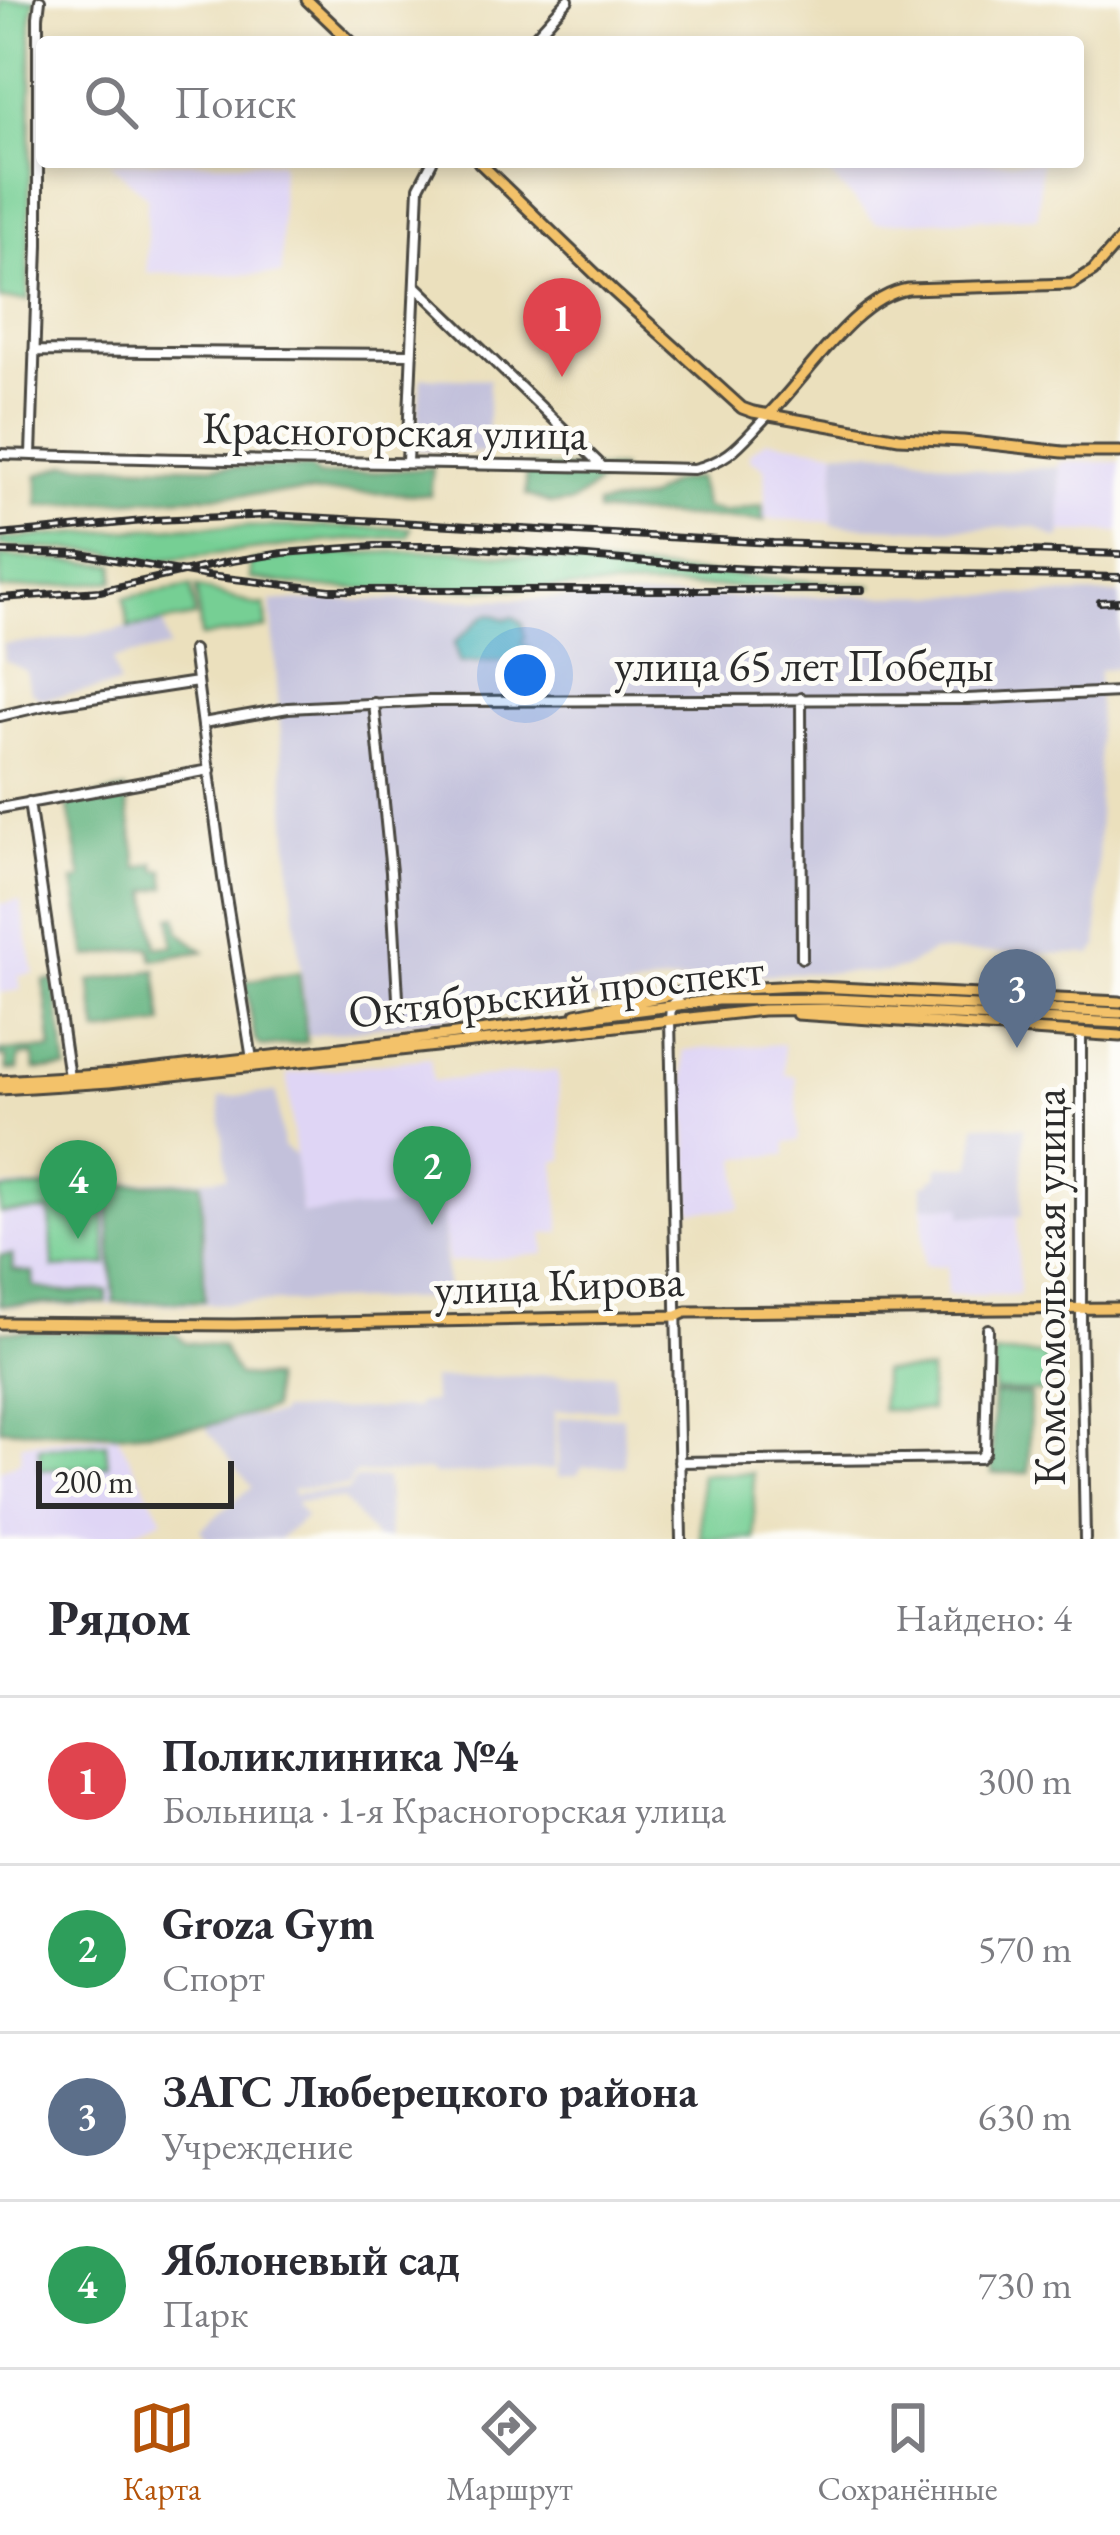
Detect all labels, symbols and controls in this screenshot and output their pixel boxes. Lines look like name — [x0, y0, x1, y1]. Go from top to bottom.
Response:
search box — [36, 36, 1084, 168]
icon: search — [78, 69, 144, 135]
text: Поиск — [174, 73, 296, 131]
pin: 1 — [523, 278, 601, 377]
street label: Красногорская улица — [202, 398, 588, 462]
street label: улица 65 лет Победы — [614, 636, 994, 694]
your location — [495, 645, 555, 705]
street label: Октябрьский проспект — [345, 939, 767, 1041]
pin: 3 — [978, 949, 1056, 1048]
street label: Комсомольская улица — [1020, 1088, 1078, 1486]
pin: 2 — [393, 1126, 471, 1225]
pin: 4 — [39, 1140, 117, 1239]
street label: улица Кирова — [433, 1251, 685, 1317]
scale bar — [36, 1455, 234, 1508]
text: 200 m — [54, 1460, 134, 1503]
text: Рядом — [48, 1584, 191, 1650]
text: Найдено: 4 — [895, 1592, 1072, 1643]
text: Поликлиника №4 — [162, 1726, 518, 1784]
text: 1 — [77, 1755, 97, 1806]
text: 300 m — [978, 1755, 1072, 1806]
text: Больница · 1-я Красногорская улица — [162, 1784, 726, 1835]
text: Groza Gym — [162, 1894, 375, 1952]
text: 2 — [77, 1923, 97, 1974]
text: 570 m — [978, 1923, 1072, 1974]
text: Спорт — [162, 1952, 265, 2003]
text: ЗАГС Люберецкого района — [162, 2062, 698, 2120]
text: 3 — [77, 2091, 97, 2142]
text: 630 m — [978, 2091, 1072, 2142]
text: Учреждение — [162, 2120, 353, 2171]
text: Яблоневый сад — [162, 2230, 460, 2288]
text: 4 — [77, 2259, 97, 2310]
text: 730 m — [978, 2259, 1072, 2310]
text: Парк — [162, 2288, 249, 2339]
tab: Карта — [122, 2395, 201, 2510]
tab: Маршрут — [446, 2395, 573, 2510]
tab: Сохранённые — [818, 2395, 998, 2510]

